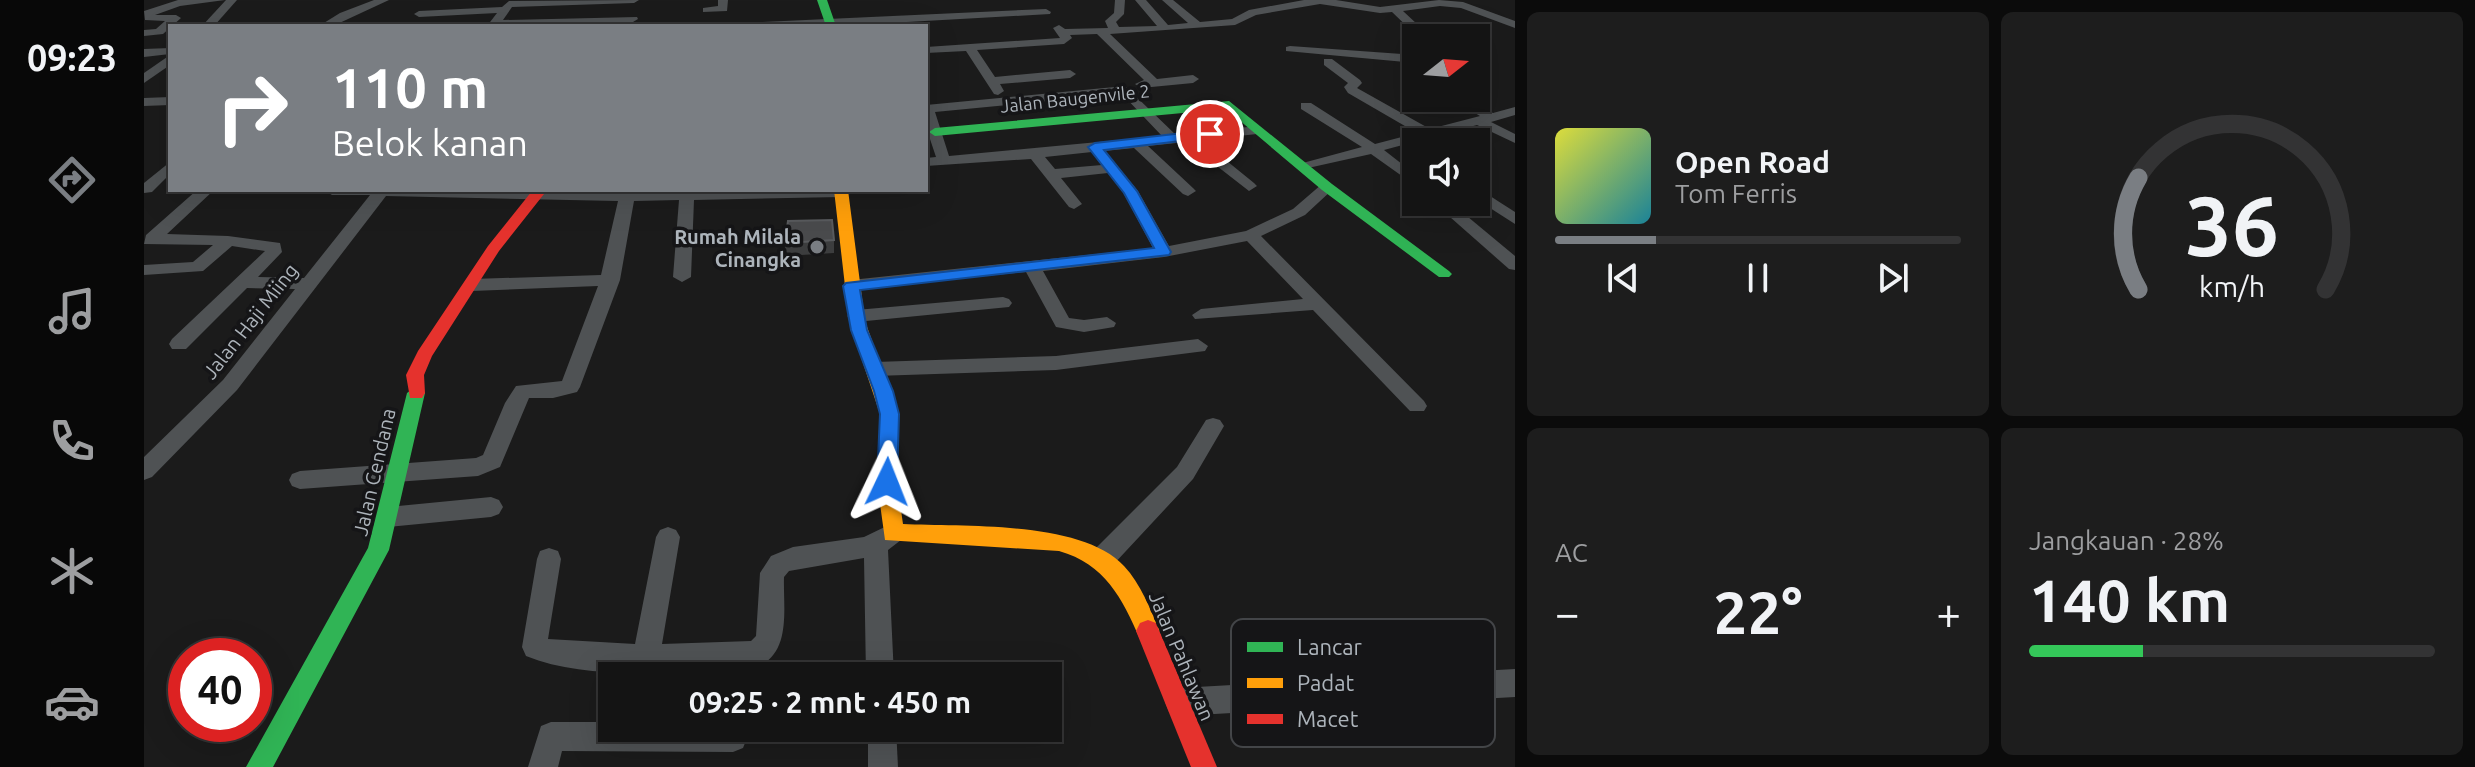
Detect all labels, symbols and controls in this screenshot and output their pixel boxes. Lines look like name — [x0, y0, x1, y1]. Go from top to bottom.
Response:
north arrow — [1402, 24, 1490, 112]
map controls — [1402, 24, 1490, 216]
text: 09:23 — [27, 37, 117, 78]
icon: right — [200, 56, 304, 160]
text: 110 m — [332, 56, 488, 119]
street label: Jalan Baugenvile 2 — [999, 80, 1151, 116]
pin — [1176, 100, 1244, 168]
icon: arrive — [1188, 112, 1232, 156]
text: Belok kanan — [332, 122, 528, 163]
button: sound — [1402, 128, 1490, 216]
text: Open Road — [1675, 145, 1830, 179]
icon: directions — [44, 152, 100, 208]
text: 36 — [2185, 178, 2279, 272]
text: Tom Ferris — [1675, 179, 1797, 208]
place label: Rumah Milala Cinangka — [674, 225, 801, 271]
marker: Rumah Milala Cinangka — [808, 238, 826, 256]
icon: previous — [1601, 256, 1645, 300]
icon: pause — [1736, 256, 1780, 300]
icon: next — [1871, 256, 1915, 300]
street label: Jalan Haji Miing — [198, 259, 302, 383]
text: km/h — [2199, 270, 2265, 302]
icon: music — [44, 283, 100, 339]
street label: Jalan Cendana — [348, 406, 400, 538]
icon: phone — [44, 413, 100, 469]
position arrow — [845, 440, 929, 524]
text: Jangkauan · 28% — [2029, 526, 2224, 555]
text: AC — [1555, 538, 1588, 567]
icon: climate — [44, 543, 100, 599]
text: 140 km — [2029, 566, 2230, 633]
text: 22° — [1714, 578, 1802, 645]
street label: Jalan Pahlawan — [1144, 588, 1220, 724]
text: − — [1555, 588, 1580, 637]
text: + — [1936, 588, 1961, 637]
legend — [1231, 619, 1495, 747]
text: Lancar — [1297, 634, 1363, 659]
speed limit sign: 40 — [168, 638, 272, 742]
text: Padat — [1297, 670, 1354, 695]
icon: car — [44, 674, 100, 730]
text: 09:25 · 2 mnt · 450 m — [689, 685, 971, 719]
text: Macet — [1297, 706, 1359, 731]

